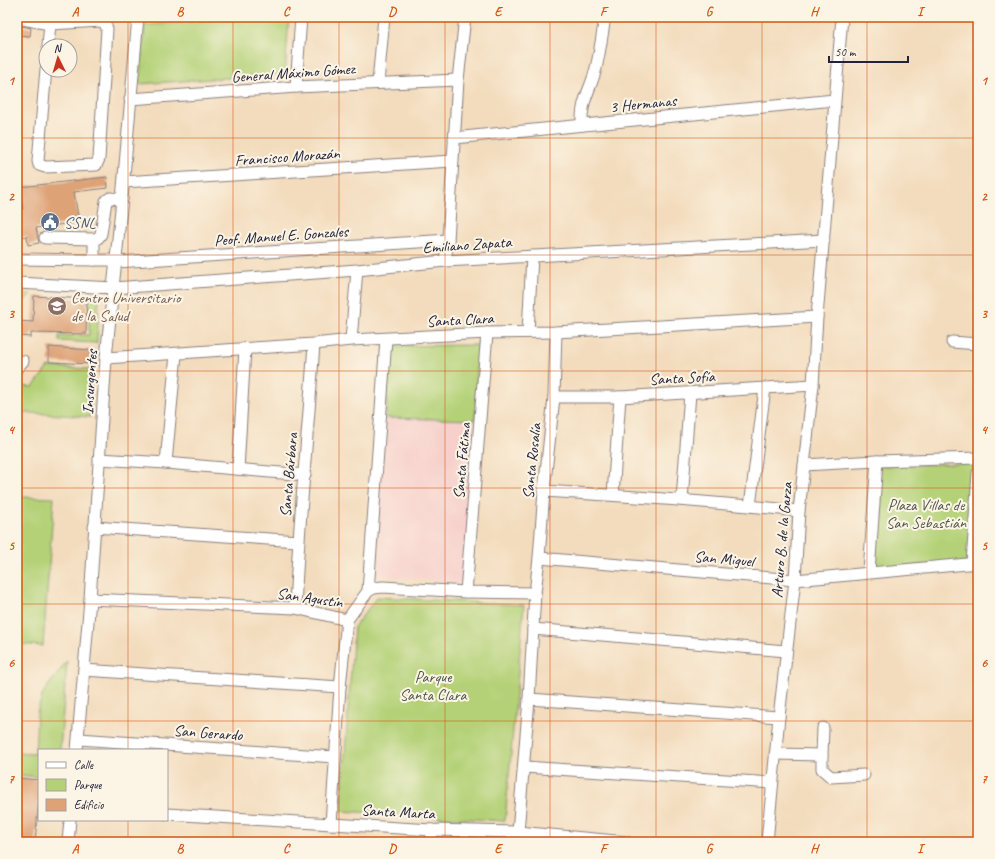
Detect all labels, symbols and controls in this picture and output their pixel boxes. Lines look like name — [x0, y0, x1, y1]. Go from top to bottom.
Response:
text: A — [72, 4, 80, 20]
text: B — [177, 4, 185, 20]
text: C — [283, 4, 291, 20]
text: D — [388, 4, 397, 20]
text: E — [495, 4, 504, 20]
text: F — [600, 4, 609, 20]
text: G — [706, 4, 714, 20]
text: H — [810, 4, 820, 20]
text: I — [917, 4, 926, 20]
north arrow — [38, 38, 78, 78]
scale bar — [829, 38, 908, 64]
text: N — [53, 41, 63, 55]
text: 50 m — [835, 44, 857, 60]
street label: General Máximo Gómez — [231, 59, 357, 87]
text: 1 — [8, 73, 16, 89]
text: 1 — [981, 73, 989, 89]
street label: 3 Hermanas — [609, 90, 679, 117]
street label: Francisco Morazán — [234, 143, 341, 171]
text: 2 — [8, 189, 15, 205]
text: 2 — [981, 189, 988, 205]
public building icon: SSNL — [39, 211, 61, 233]
place label: SSNL — [64, 213, 96, 233]
street label: Peof. Manuel E. Gonzales — [214, 221, 350, 251]
street label: Emiliano Zapata — [422, 232, 513, 258]
place label: Centro Universitario de la Salud — [71, 288, 183, 326]
school or university icon: Centro Universitario de la Salud — [46, 295, 68, 317]
text: 3 — [8, 306, 15, 322]
text: 3 — [981, 306, 988, 322]
street label: Santa Clara — [426, 308, 495, 332]
street label: Insurgentes — [78, 348, 102, 415]
street label: Santa Sofía — [649, 366, 716, 390]
street label: Santa Fátima — [449, 421, 475, 500]
street label: Santa Rosalía — [518, 421, 546, 500]
text: 4 — [8, 422, 16, 438]
text: 4 — [981, 422, 989, 438]
street label: Santa Bárbara — [275, 431, 303, 518]
street label: Arturo B. de la Garza — [767, 480, 797, 599]
park label: Plaza Villas de San Sebastián — [886, 495, 967, 533]
text: 5 — [8, 538, 15, 554]
text: 5 — [981, 538, 988, 554]
street label: San Miguel — [693, 546, 758, 572]
street label: San Agustín — [276, 583, 345, 613]
text: 6 — [8, 655, 15, 671]
text: 6 — [981, 655, 988, 671]
park label: Parque Santa Clara — [399, 667, 468, 705]
street label: San Gerardo — [173, 721, 244, 745]
legend — [38, 749, 168, 821]
text: Calle — [74, 757, 94, 773]
text: 7 — [8, 771, 15, 787]
text: 7 — [981, 771, 988, 787]
text: Parque — [74, 777, 103, 793]
text: Edificio — [74, 797, 104, 813]
street label: Santa Marta — [361, 800, 436, 824]
text: A — [72, 841, 80, 857]
text: B — [177, 841, 185, 857]
text: C — [283, 841, 291, 857]
text: D — [388, 841, 397, 857]
text: E — [495, 841, 504, 857]
text: F — [600, 841, 609, 857]
text: G — [706, 841, 714, 857]
text: H — [810, 841, 820, 857]
text: I — [917, 841, 926, 857]

